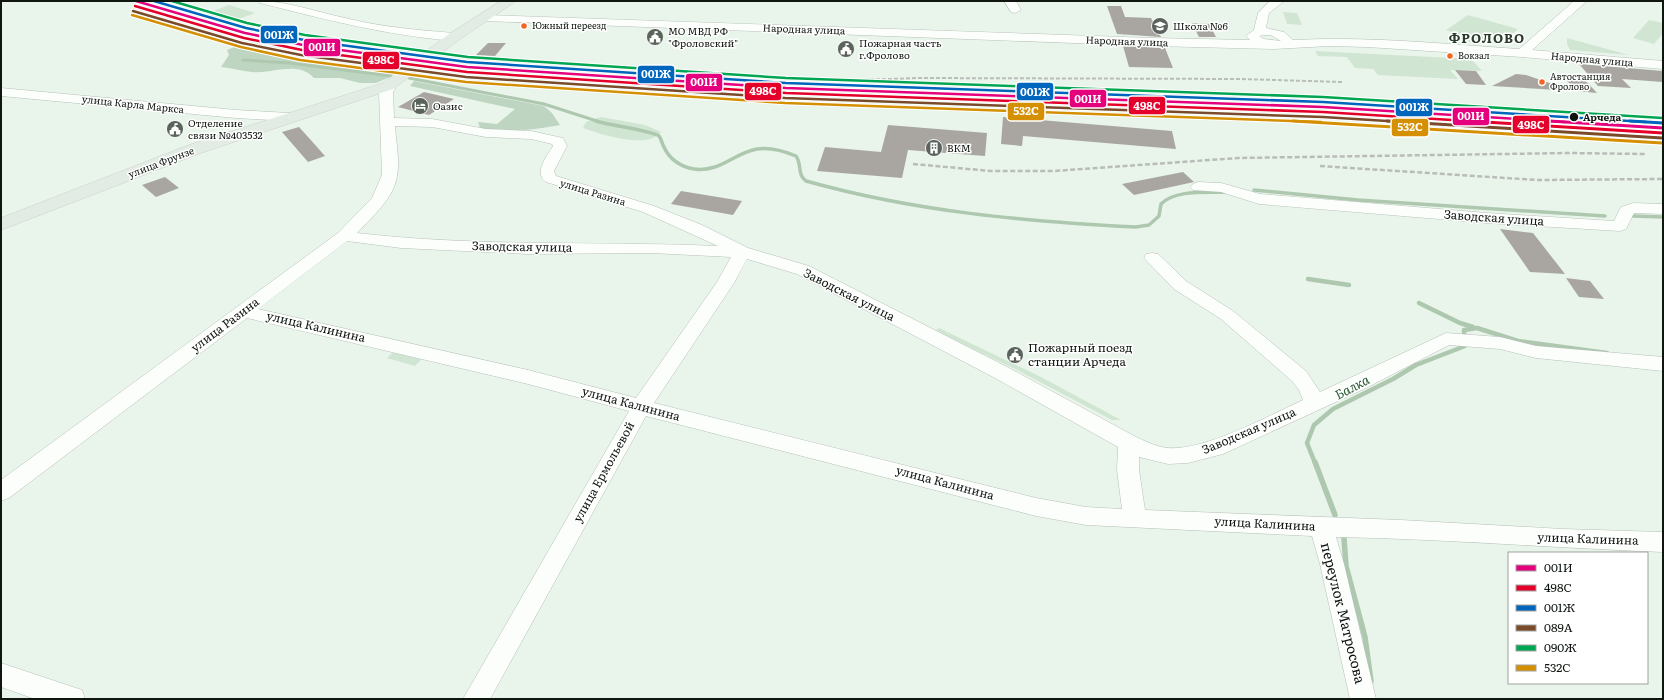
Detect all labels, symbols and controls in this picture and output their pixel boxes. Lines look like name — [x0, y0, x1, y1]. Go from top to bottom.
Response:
school or university icon: Школа №6 — [1150, 16, 1170, 36]
place label: Южный переезд — [532, 18, 606, 32]
place label: Школа №6 — [1173, 18, 1228, 33]
street label: Народная улица — [762, 20, 846, 37]
marker: Южный переезд — [519, 21, 529, 31]
place label: МО МВД РФ "Фроловский" — [668, 23, 738, 50]
line badge: 001Ж — [260, 25, 298, 44]
text: 001Ж — [264, 26, 295, 42]
public building icon: МО МВД РФ "Фроловский" — [645, 27, 665, 47]
district label: ФРОЛОВО — [1449, 28, 1525, 47]
street label: Народная улица — [1085, 32, 1169, 49]
place label: Пожарная часть г.Фролово — [859, 35, 942, 62]
line badge: 001И — [303, 38, 341, 57]
text: 001И — [308, 38, 336, 54]
public building icon: Пожарная часть г.Фролово — [836, 39, 856, 59]
street label: Народная улица — [1550, 47, 1634, 70]
place label: Вокзал — [1458, 48, 1490, 62]
line badge: 498С — [362, 51, 400, 70]
text: 498С — [367, 51, 395, 67]
marker: Вокзал — [1445, 51, 1455, 61]
line badge: 001Ж — [637, 65, 675, 84]
text: 001Ж — [641, 65, 672, 81]
place label: Автостанция Фролово — [1550, 69, 1610, 93]
line badge: 001И — [685, 73, 723, 92]
text: 001И — [690, 73, 718, 89]
marker: Автостанция Фролово — [1537, 77, 1547, 87]
line badge: 498С — [744, 82, 782, 101]
text: 498С — [749, 82, 777, 98]
line badge: 001Ж — [1016, 82, 1054, 101]
text: 001Ж — [1020, 83, 1051, 99]
line badge: 001И — [1069, 89, 1107, 108]
text: 001И — [1074, 90, 1102, 106]
street label: улица Карла Маркса — [81, 91, 186, 116]
hotel icon: Оазис — [410, 96, 430, 116]
line badge: 498С — [1128, 96, 1166, 115]
text: 498С — [1133, 97, 1161, 113]
place label: Оазис — [433, 98, 463, 113]
line badge: 001Ж — [1395, 98, 1433, 117]
text: 001Ж — [1399, 98, 1430, 114]
line badge: 532С — [1007, 102, 1045, 121]
text: 532С — [1013, 102, 1039, 118]
line badge: 001И — [1452, 107, 1490, 126]
text: 001И — [1457, 107, 1485, 123]
place label: Арчеда — [1583, 109, 1622, 124]
marker: Арчеда — [1568, 111, 1580, 123]
place label: Отделение связи №403532 — [188, 115, 263, 142]
line badge: 498С — [1512, 115, 1550, 134]
text: 498С — [1517, 116, 1545, 132]
line badge: 532С — [1391, 118, 1429, 137]
text: 532С — [1397, 118, 1423, 134]
public building icon: Отделение связи №403532 — [165, 119, 185, 139]
building icon: ВКМ — [924, 138, 944, 158]
place label: ВКМ — [947, 140, 971, 155]
street label: улица Фрунзе — [126, 142, 196, 181]
street label: улица Разина — [558, 174, 628, 209]
street label: Заводская улица — [1443, 205, 1545, 230]
street label: Заводская улица — [472, 236, 573, 256]
street label: Заводская улица — [801, 263, 899, 325]
street label: улица Разина — [186, 292, 263, 356]
street label: улица Калинина — [265, 306, 368, 346]
place label: Пожарный поезд станции Арчеда — [1028, 338, 1132, 370]
public building icon: Пожарный поезд станции Арчеда — [1005, 345, 1025, 365]
water label: Балка — [1331, 369, 1373, 404]
street label: улица Калинина — [580, 381, 683, 425]
street label: Заводская улица — [1199, 402, 1299, 458]
street label: улица Ермольевой — [568, 418, 638, 525]
street label: улица Калинина — [894, 460, 997, 504]
street label: улица Калинина — [1214, 511, 1317, 535]
street label: улица Калинина — [1537, 527, 1639, 549]
street label: переулок Матросова — [1317, 540, 1371, 686]
legend — [1508, 552, 1648, 684]
text: 001И — [1544, 558, 1573, 576]
text: 498С — [1544, 578, 1572, 596]
text: 001Ж — [1544, 598, 1576, 616]
text: 089А — [1544, 618, 1573, 636]
text: 090Ж — [1544, 638, 1577, 656]
text: 532С — [1544, 658, 1571, 676]

